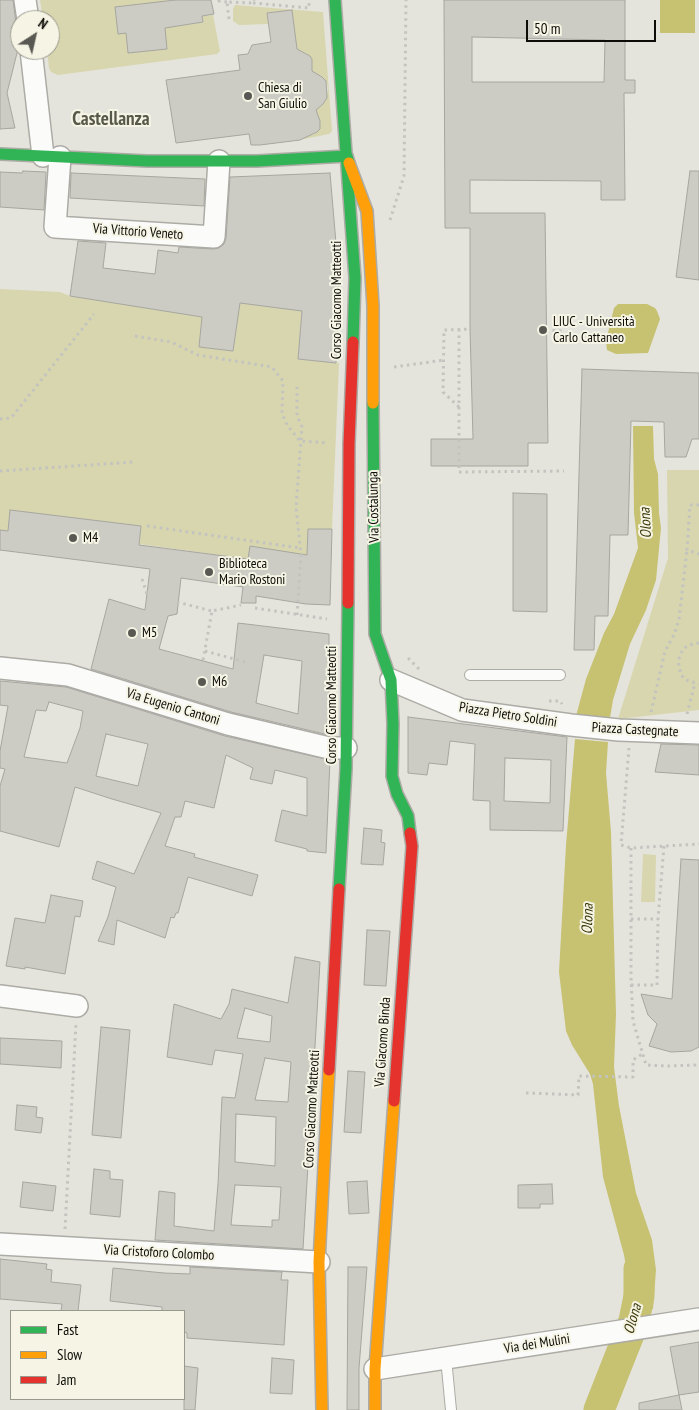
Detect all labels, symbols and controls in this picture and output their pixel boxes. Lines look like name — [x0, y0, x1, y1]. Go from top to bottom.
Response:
north arrow — [10, 10, 60, 60]
scale bar — [529, 10, 659, 42]
text: N — [35, 14, 51, 33]
text: 50 m — [534, 19, 560, 38]
place label: Chiesa di San Giulio — [258, 80, 307, 112]
marker: Chiesa di San Giulio — [242, 90, 254, 102]
district label: Castellanza — [72, 109, 150, 131]
street label: Via Vittorio Veneto — [92, 220, 184, 244]
street label: Corso Giacomo Matteotti — [329, 241, 345, 359]
place label: LIUC - Università Carlo Cattaneo — [553, 314, 635, 347]
marker: LIUC - Università Carlo Cattaneo — [537, 324, 549, 336]
street label: Via Costalunga — [365, 471, 383, 543]
water label: Olona — [636, 507, 656, 539]
place label: M4 — [83, 530, 98, 546]
marker: M4 — [67, 532, 79, 544]
place label: Biblioteca Mario Rostoni — [219, 556, 285, 588]
marker: Biblioteca Mario Rostoni — [203, 566, 215, 578]
place label: M5 — [142, 625, 157, 641]
marker: M5 — [126, 627, 138, 639]
street label: Corso Giacomo Matteotti — [324, 646, 340, 764]
place label: M6 — [212, 674, 227, 690]
marker: M6 — [196, 676, 208, 688]
street label: Via Eugenio Cantoni — [124, 685, 222, 729]
street label: Piazza Pietro Soldini — [458, 699, 558, 731]
street label: Piazza Castegnate — [591, 719, 679, 741]
water label: Olona — [578, 903, 598, 935]
street label: Via Giacomo Binda — [371, 997, 395, 1087]
street label: Corso Giacomo Matteotti — [301, 1049, 323, 1169]
street label: Via Cristoforo Colombo — [103, 1242, 215, 1264]
water label: Olona — [620, 1302, 646, 1336]
legend — [10, 1310, 185, 1400]
text: Fast — [57, 1320, 78, 1339]
street label: Via dei Mulini — [503, 1331, 571, 1357]
text: Slow — [57, 1345, 82, 1364]
text: Jam — [57, 1370, 76, 1389]

